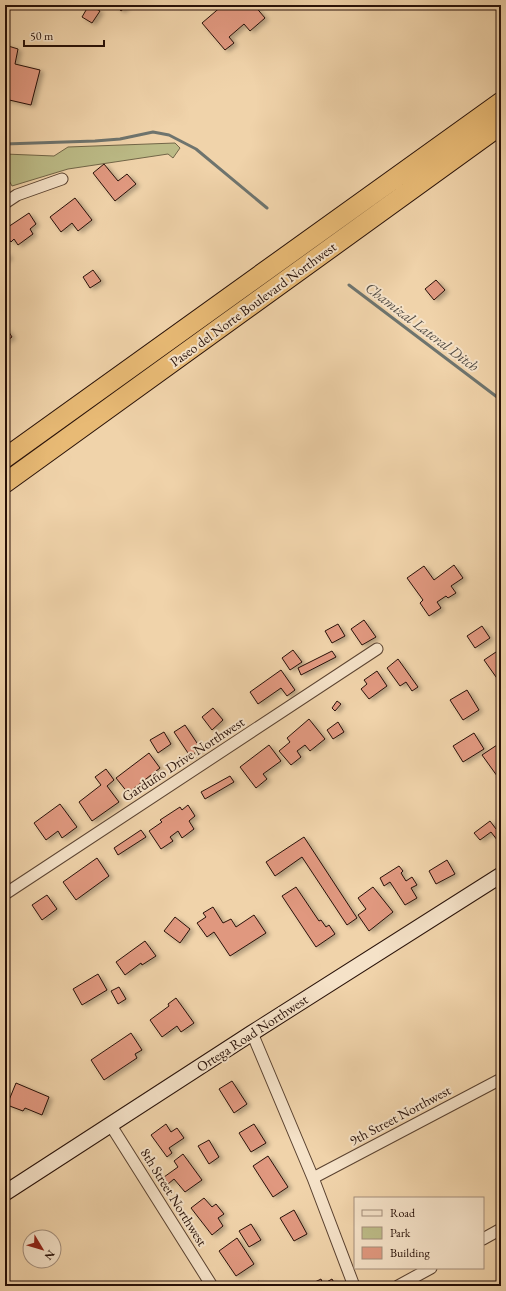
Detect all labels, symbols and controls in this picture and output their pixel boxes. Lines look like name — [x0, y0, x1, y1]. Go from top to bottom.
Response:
scale bar — [24, 22, 104, 48]
text: 50 m — [30, 28, 54, 44]
street label: Paseo del Norte Boulevard Northwest — [166, 237, 340, 370]
water label: Chamizal Lateral Ditch — [362, 278, 483, 376]
street label: Garduño Drive Northwest — [118, 712, 248, 805]
street label: Ortega Road Northwest — [193, 990, 312, 1076]
street label: 9th Street Northwest — [346, 1080, 454, 1149]
street label: 8th Street Northwest — [137, 1145, 212, 1250]
legend — [354, 1197, 484, 1269]
text: Road — [390, 1205, 416, 1221]
text: Park — [390, 1225, 411, 1241]
north arrow — [22, 1229, 62, 1269]
text: Building — [390, 1245, 431, 1261]
text: N — [42, 1247, 58, 1263]

